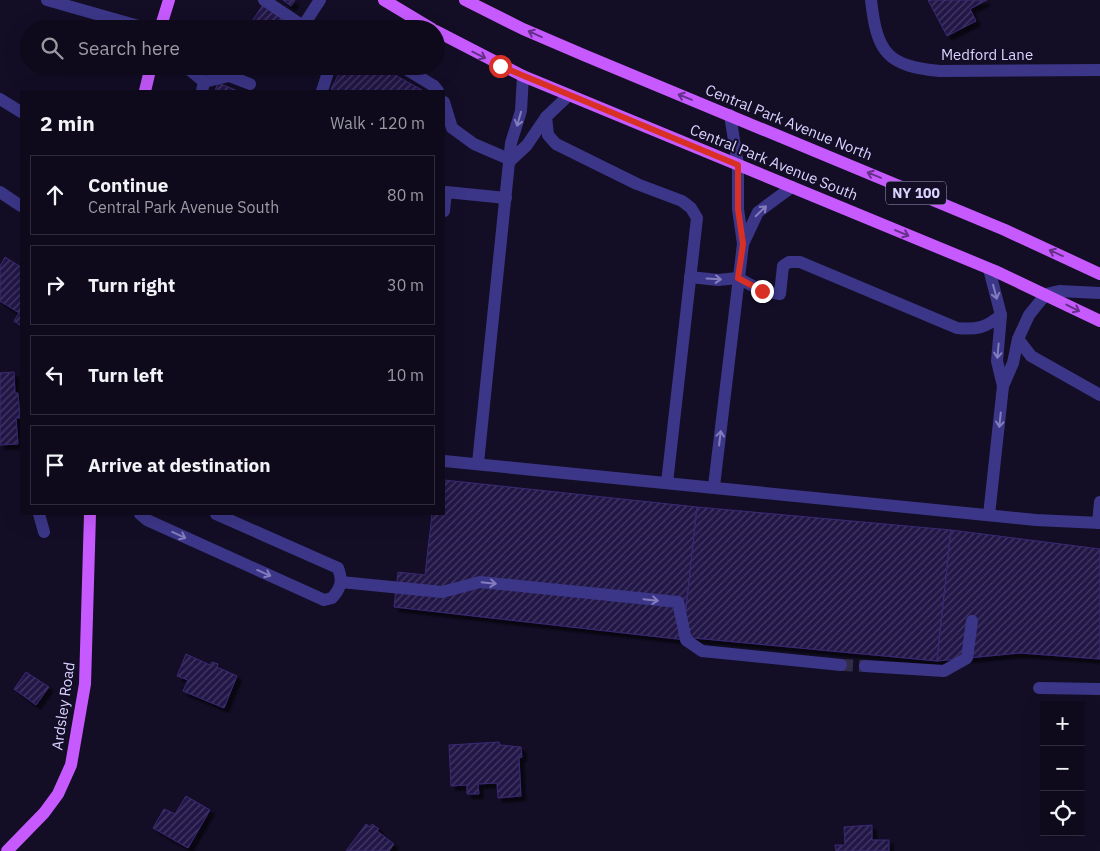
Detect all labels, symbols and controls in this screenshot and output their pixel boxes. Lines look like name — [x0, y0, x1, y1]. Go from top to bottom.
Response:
search box — [20, 20, 445, 75]
one-way arrow — [528, 29, 543, 39]
icon: search — [38, 34, 66, 62]
text: Search here — [78, 36, 180, 60]
street label: Medford Lane — [941, 45, 1033, 64]
one-way arrow — [471, 51, 486, 60]
route start — [489, 55, 512, 78]
street label: Central Park Avenue North — [703, 80, 875, 164]
one-way arrow — [677, 92, 693, 101]
text: 2 min — [40, 109, 95, 137]
one-way arrow — [513, 110, 523, 126]
text: Walk · 120 m — [330, 113, 425, 133]
street label: Central Park Avenue South — [687, 120, 861, 204]
one-way arrow — [867, 170, 882, 179]
text: Continue — [88, 173, 168, 197]
icon: ahead — [41, 181, 69, 209]
road number: NY 100 — [886, 182, 946, 204]
text: 80 m — [387, 185, 424, 205]
text: Central Park Avenue South — [88, 197, 279, 217]
one-way arrow — [755, 205, 768, 217]
one-way arrow — [894, 228, 909, 238]
one-way arrow — [1049, 247, 1064, 257]
icon: right — [41, 271, 69, 299]
text: Turn right — [88, 273, 175, 297]
one-way arrow — [706, 274, 722, 284]
text: 30 m — [387, 275, 424, 295]
route end — [751, 280, 774, 303]
one-way arrow — [991, 283, 1001, 299]
one-way arrow — [1065, 303, 1080, 313]
one-way arrow — [993, 342, 1003, 358]
icon: left — [41, 361, 69, 389]
text: Turn left — [88, 363, 164, 387]
text: 10 m — [387, 365, 424, 385]
one-way arrow — [995, 411, 1005, 427]
one-way arrow — [715, 430, 725, 446]
icon: arrive — [41, 451, 69, 479]
text: Arrive at destination — [88, 453, 271, 477]
one-way arrow — [171, 530, 186, 540]
one-way arrow — [256, 569, 271, 579]
one-way arrow — [481, 578, 497, 587]
one-way arrow — [642, 595, 658, 604]
street label: Ardsley Road — [47, 661, 79, 751]
map controls — [1040, 701, 1085, 836]
button: + — [1040, 701, 1085, 746]
button: − — [1040, 746, 1085, 791]
button: locate — [1040, 791, 1085, 836]

